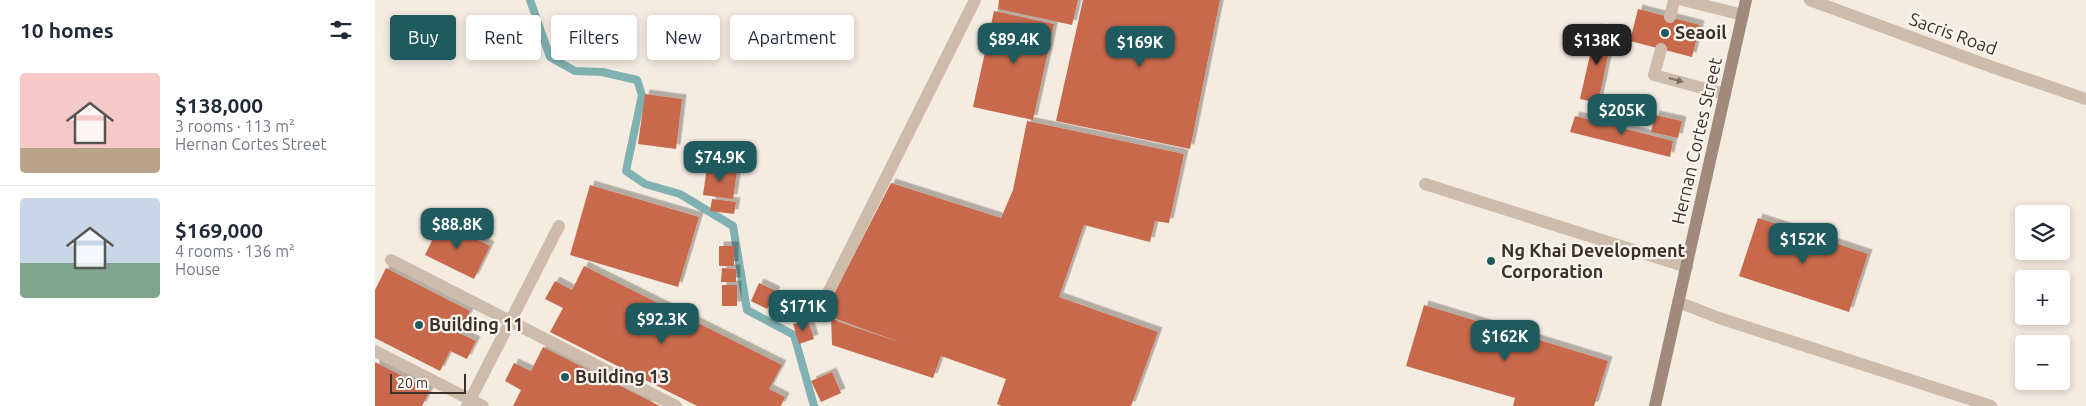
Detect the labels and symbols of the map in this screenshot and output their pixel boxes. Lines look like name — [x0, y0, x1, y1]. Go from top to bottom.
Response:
street label: Sacris Road — [1907, 8, 2000, 58]
pin: $89.4K — [973, 22, 1055, 65]
place label: Seaoil — [1675, 22, 1727, 42]
pin: $138K — [1562, 23, 1632, 66]
pin: $169K — [1105, 26, 1175, 68]
marker: Seaoil — [1659, 27, 1671, 39]
street label: Hernan Cortes Street — [1667, 55, 1725, 226]
one-way arrow — [1668, 77, 1683, 85]
pin: $205K — [1587, 94, 1657, 136]
pin: $74.9K — [679, 140, 761, 183]
pin: $88.8K — [416, 208, 498, 250]
pin: $152K — [1768, 222, 1838, 265]
place label: Ng Khai Development Corporation — [1501, 240, 1686, 281]
marker: Ng Khai Development Corporation — [1485, 255, 1497, 267]
pin: $171K — [768, 290, 838, 332]
pin: $92.3K — [621, 302, 703, 345]
place label: Building 11 — [429, 314, 523, 334]
marker: Building 11 — [413, 319, 425, 331]
pin: $162K — [1470, 320, 1540, 362]
place label: Building 13 — [575, 366, 669, 386]
scale bar — [390, 371, 466, 394]
marker: Building 13 — [559, 371, 571, 383]

